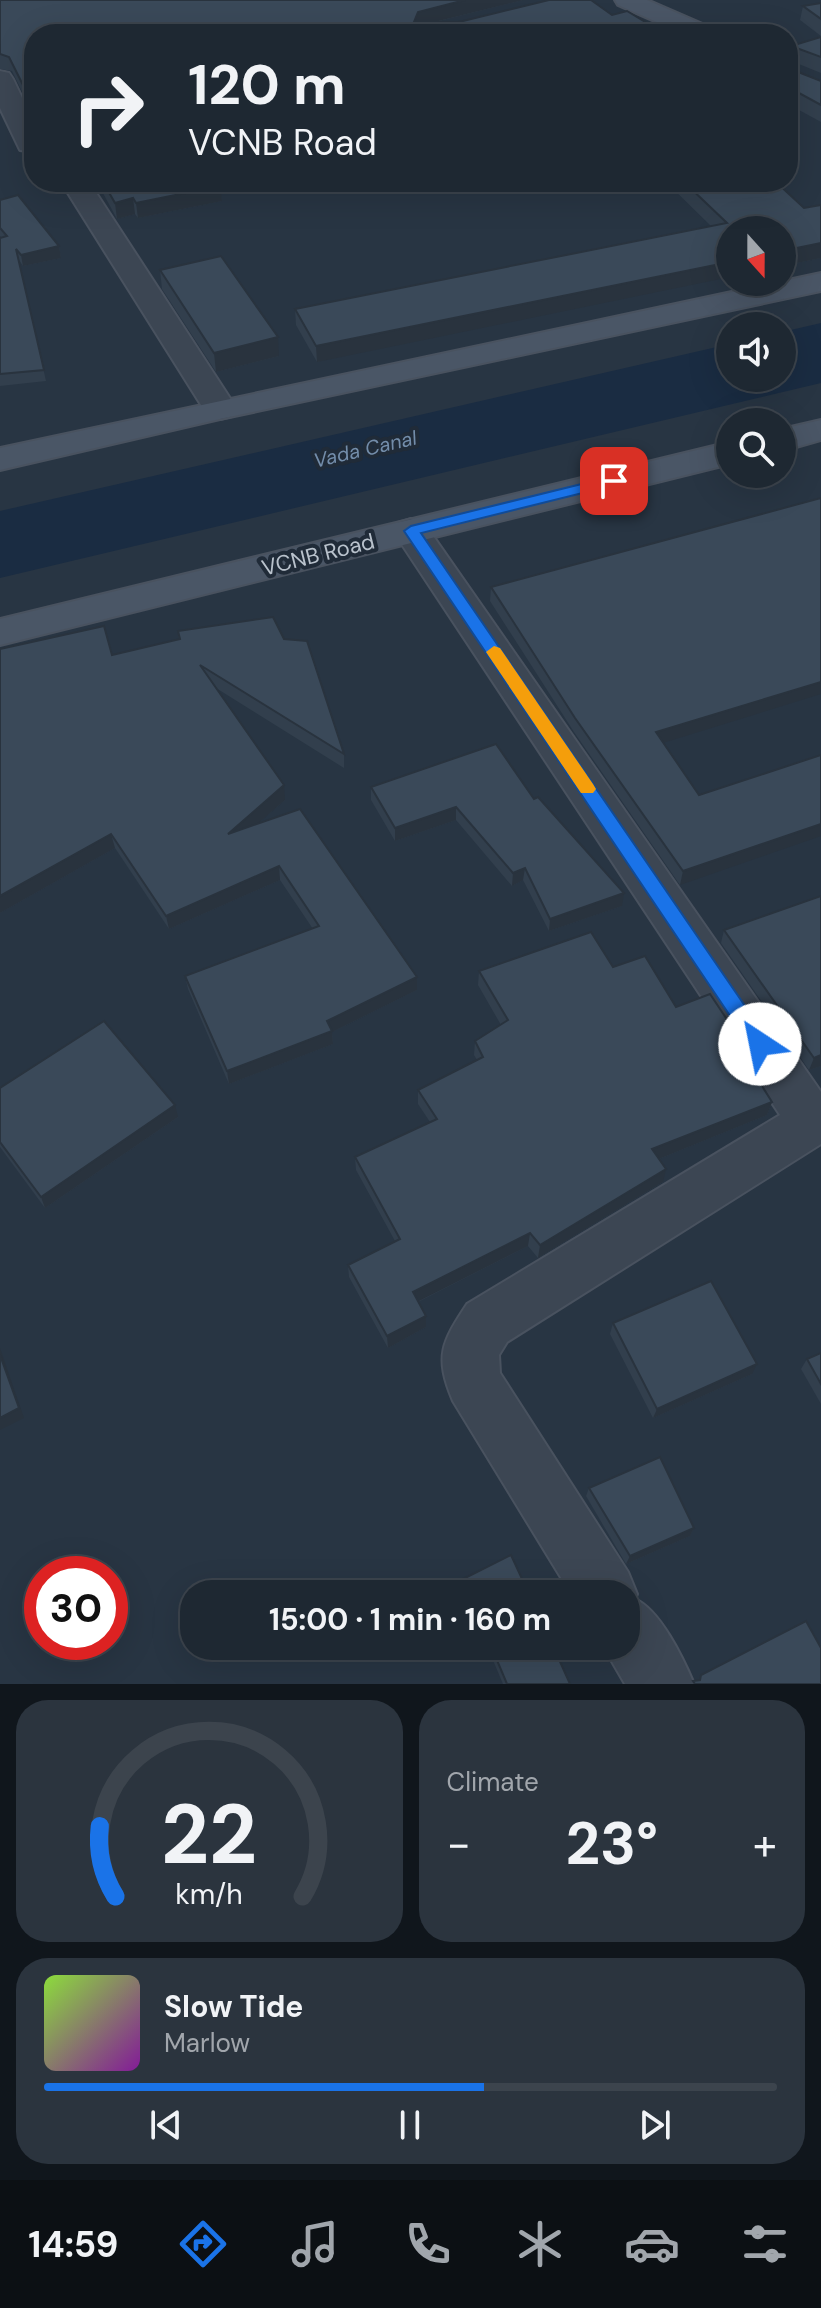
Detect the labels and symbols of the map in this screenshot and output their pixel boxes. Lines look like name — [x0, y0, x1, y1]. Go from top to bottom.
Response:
north arrow — [716, 216, 796, 296]
water label: Vada Canal — [311, 424, 420, 473]
pin — [580, 447, 648, 515]
street label: VCNB Road — [259, 526, 378, 583]
position arrow — [718, 1002, 802, 1086]
speed limit sign: 30 — [24, 1556, 128, 1660]

